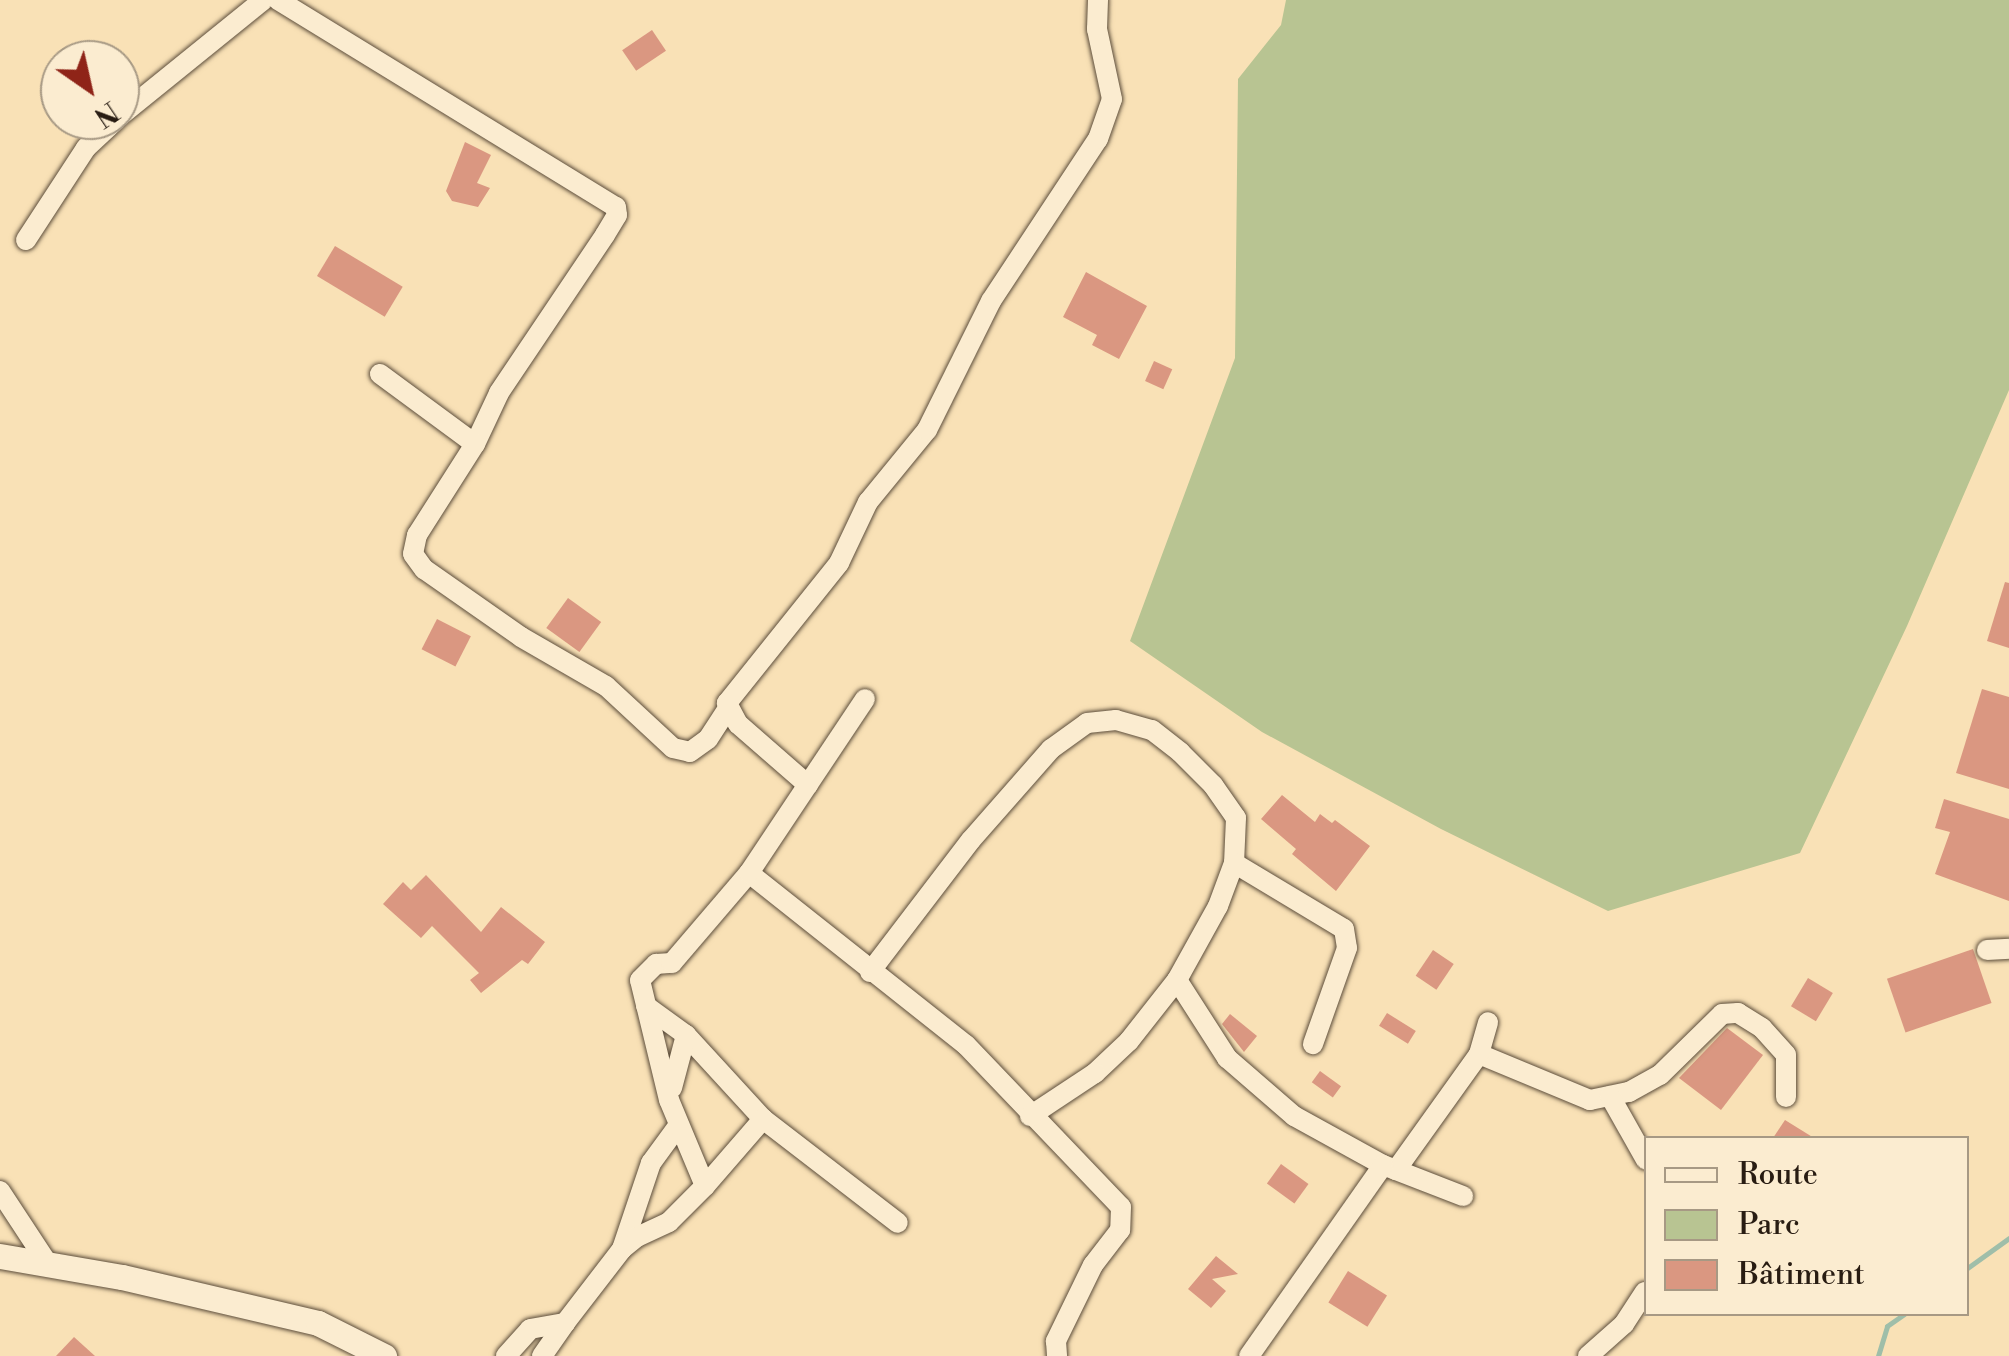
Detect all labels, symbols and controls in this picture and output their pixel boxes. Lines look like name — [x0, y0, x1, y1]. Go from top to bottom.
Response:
north arrow — [40, 40, 140, 140]
text: N — [87, 93, 125, 134]
legend — [1644, 1136, 1969, 1316]
text: Route — [1738, 1156, 1818, 1194]
text: Parc — [1738, 1206, 1800, 1244]
text: Bâtiment — [1738, 1256, 1865, 1294]

